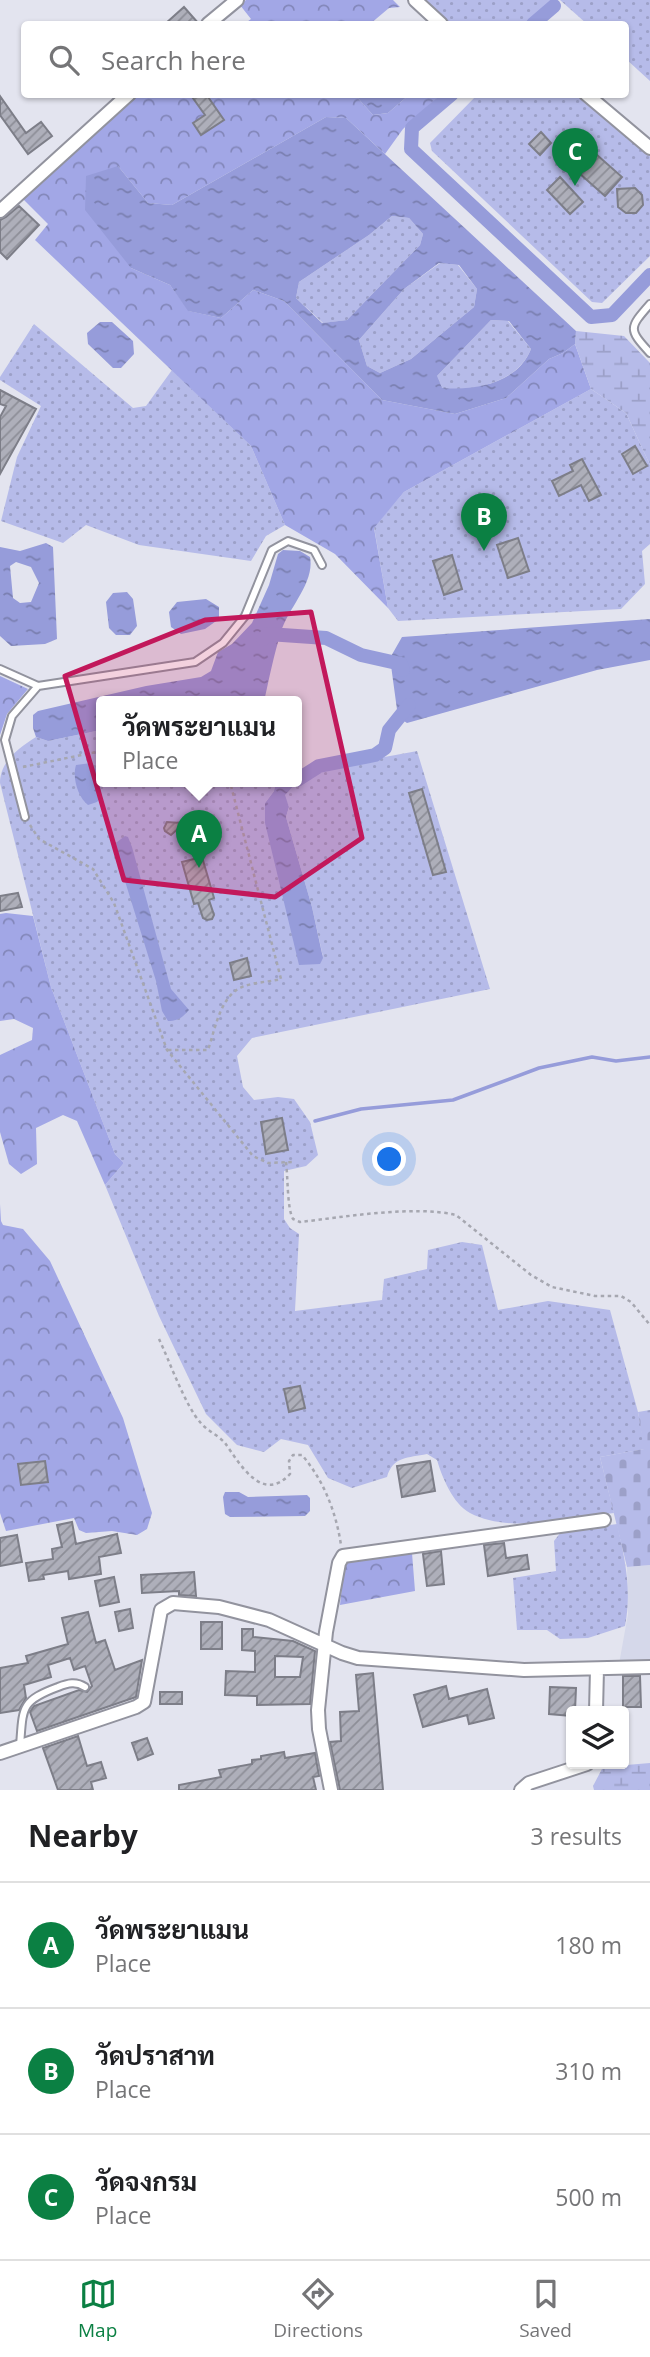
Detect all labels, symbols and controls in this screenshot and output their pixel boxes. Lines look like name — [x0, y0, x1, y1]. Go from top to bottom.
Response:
search box — [21, 21, 629, 98]
icon: search — [45, 41, 83, 79]
text: Search here — [101, 42, 246, 78]
pin: C — [552, 128, 598, 186]
pin: B — [461, 493, 507, 551]
popup — [96, 696, 302, 787]
text: วัดพระยาแมน — [122, 708, 276, 744]
text: Place — [122, 744, 178, 776]
pin: A — [176, 810, 222, 868]
your location — [372, 1142, 406, 1176]
map controls — [566, 1706, 629, 1769]
button: layers — [566, 1706, 629, 1769]
text: Nearby — [28, 1815, 138, 1856]
text: 3 results — [531, 1820, 622, 1852]
text: วัดพระยาแมน — [95, 1911, 249, 1947]
text: A — [43, 1929, 59, 1961]
text: 180 m — [555, 1929, 622, 1961]
text: Place — [95, 1947, 151, 1979]
text: วัดปราสาท — [95, 2037, 215, 2073]
text: B — [43, 2055, 59, 2087]
text: 310 m — [555, 2055, 622, 2087]
text: Place — [95, 2073, 151, 2105]
text: วัดจงกรม — [95, 2163, 197, 2199]
text: C — [44, 2181, 58, 2213]
text: 500 m — [555, 2181, 622, 2213]
text: Place — [95, 2199, 151, 2231]
tab: Map — [78, 2275, 117, 2343]
tab: Directions — [273, 2275, 363, 2343]
tab: Saved — [519, 2275, 572, 2343]

